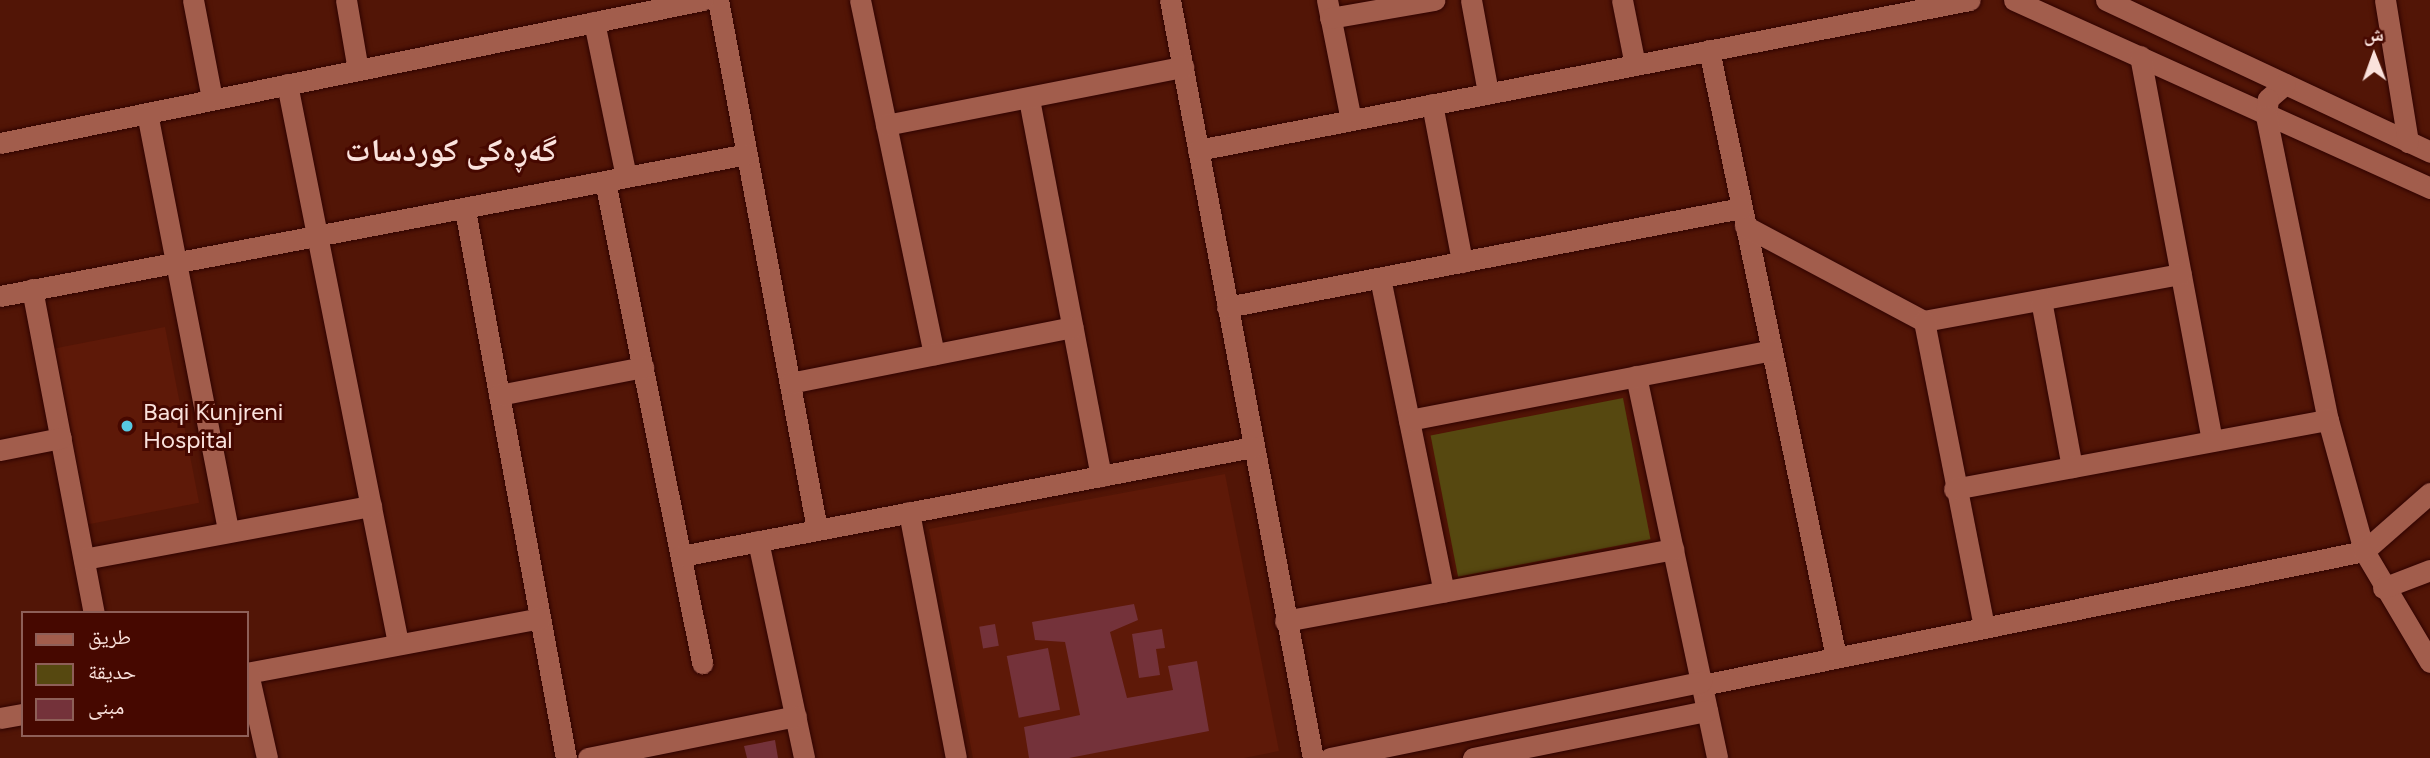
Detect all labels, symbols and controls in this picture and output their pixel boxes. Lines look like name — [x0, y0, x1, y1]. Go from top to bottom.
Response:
north arrow — [2339, 21, 2409, 91]
text: ش — [2363, 23, 2384, 46]
district label: گەڕەکی کوردسات — [345, 131, 557, 169]
place label: Baqi Kunjreni Hospital — [143, 398, 283, 454]
marker: Baqi Kunjreni Hospital — [117, 416, 137, 436]
legend — [21, 611, 248, 737]
text: طريق — [88, 624, 131, 649]
text: حديقة — [88, 659, 136, 684]
text: مبنى — [88, 694, 124, 719]

